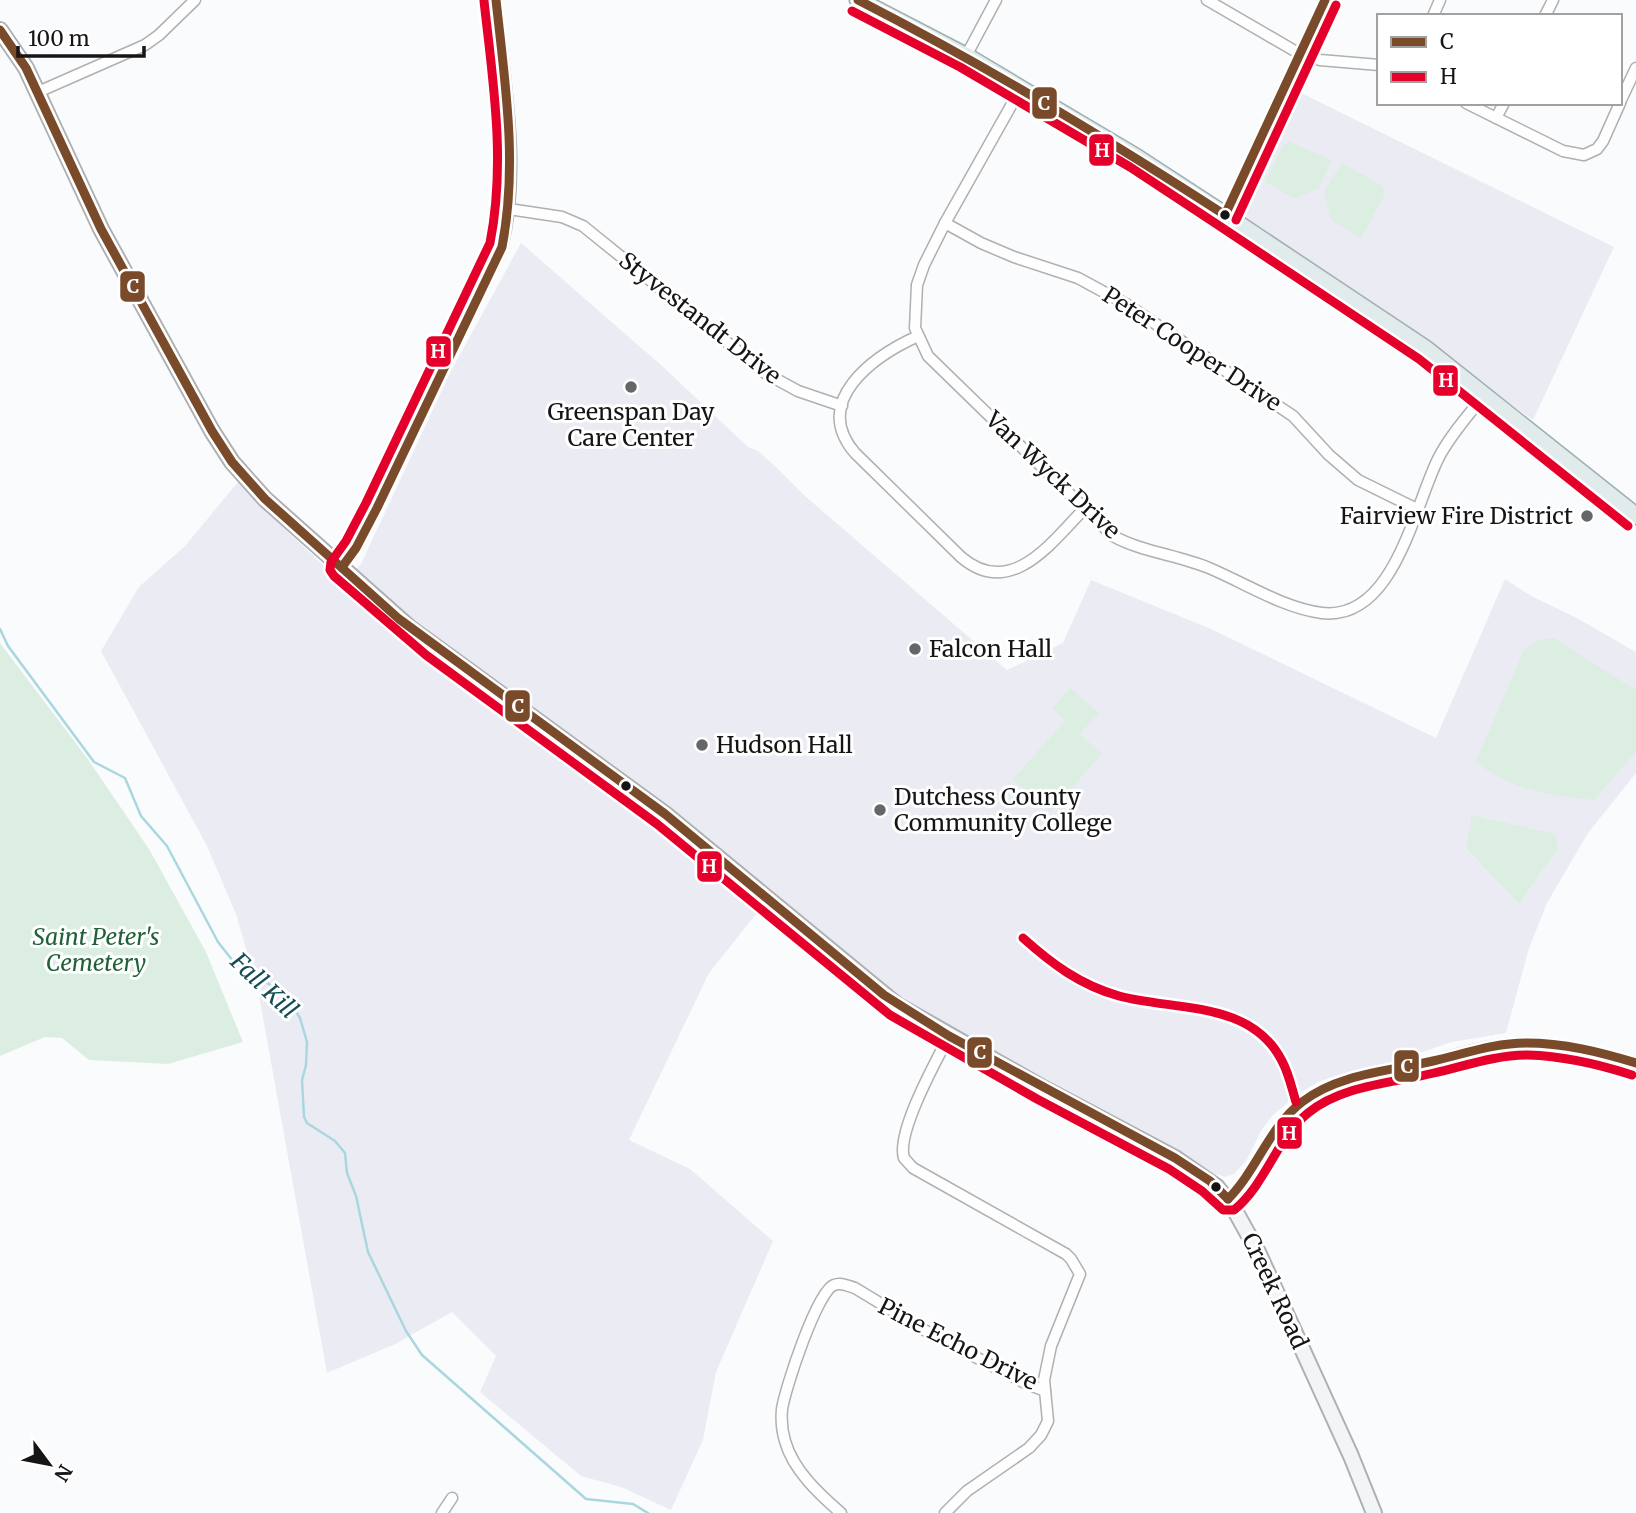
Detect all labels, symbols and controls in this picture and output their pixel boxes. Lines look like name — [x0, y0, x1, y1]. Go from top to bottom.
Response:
scale bar — [18, 14, 144, 58]
legend — [1377, 14, 1622, 105]
text: 100 m — [28, 25, 90, 52]
text: C — [1440, 28, 1454, 55]
text: H — [1440, 63, 1457, 90]
line badge: C — [1031, 86, 1058, 120]
text: C — [1038, 91, 1050, 115]
line badge: H — [1088, 133, 1115, 167]
text: H — [1094, 138, 1110, 162]
unlabelled marker — [1218, 208, 1232, 222]
street label: Styvestandt Drive — [613, 245, 787, 390]
line badge: C — [119, 270, 146, 303]
text: C — [127, 274, 139, 298]
street label: Peter Cooper Drive — [1097, 280, 1287, 417]
line badge: H — [425, 335, 452, 368]
text: H — [430, 339, 446, 363]
line badge: H — [1432, 364, 1459, 397]
text: H — [1438, 368, 1454, 392]
marker: Greenspan Day Care Center — [623, 379, 639, 395]
place label: Greenspan Day Care Center — [548, 397, 715, 452]
street label: Van Wyck Drive — [979, 404, 1127, 545]
place label: Fairview Fire District — [1340, 501, 1573, 530]
marker: Fairview Fire District — [1579, 508, 1595, 524]
place label: Falcon Hall — [929, 634, 1052, 663]
marker: Falcon Hall — [907, 641, 923, 657]
line badge: C — [504, 689, 531, 723]
text: C — [512, 694, 524, 718]
place label: Hudson Hall — [716, 730, 853, 759]
marker: Hudson Hall — [694, 737, 710, 753]
unlabelled marker — [619, 779, 633, 793]
place label: Dutchess County Community College — [894, 782, 1112, 837]
marker: Dutchess County Community College — [872, 802, 888, 818]
line badge: H — [696, 850, 723, 883]
text: H — [701, 854, 717, 878]
park label: Saint Peter's Cemetery — [33, 922, 159, 977]
water label: Fall Kill — [223, 945, 305, 1025]
line badge: C — [966, 1036, 993, 1069]
text: C — [974, 1040, 986, 1064]
line badge: C — [1393, 1049, 1420, 1083]
text: C — [1401, 1054, 1413, 1078]
line badge: H — [1276, 1116, 1303, 1150]
text: H — [1281, 1121, 1297, 1145]
unlabelled marker — [1209, 1180, 1223, 1194]
street label: Creek Road — [1236, 1228, 1315, 1354]
street label: Pine Echo Drive — [874, 1291, 1043, 1396]
north arrow — [14, 1429, 84, 1499]
text: N — [49, 1460, 78, 1486]

